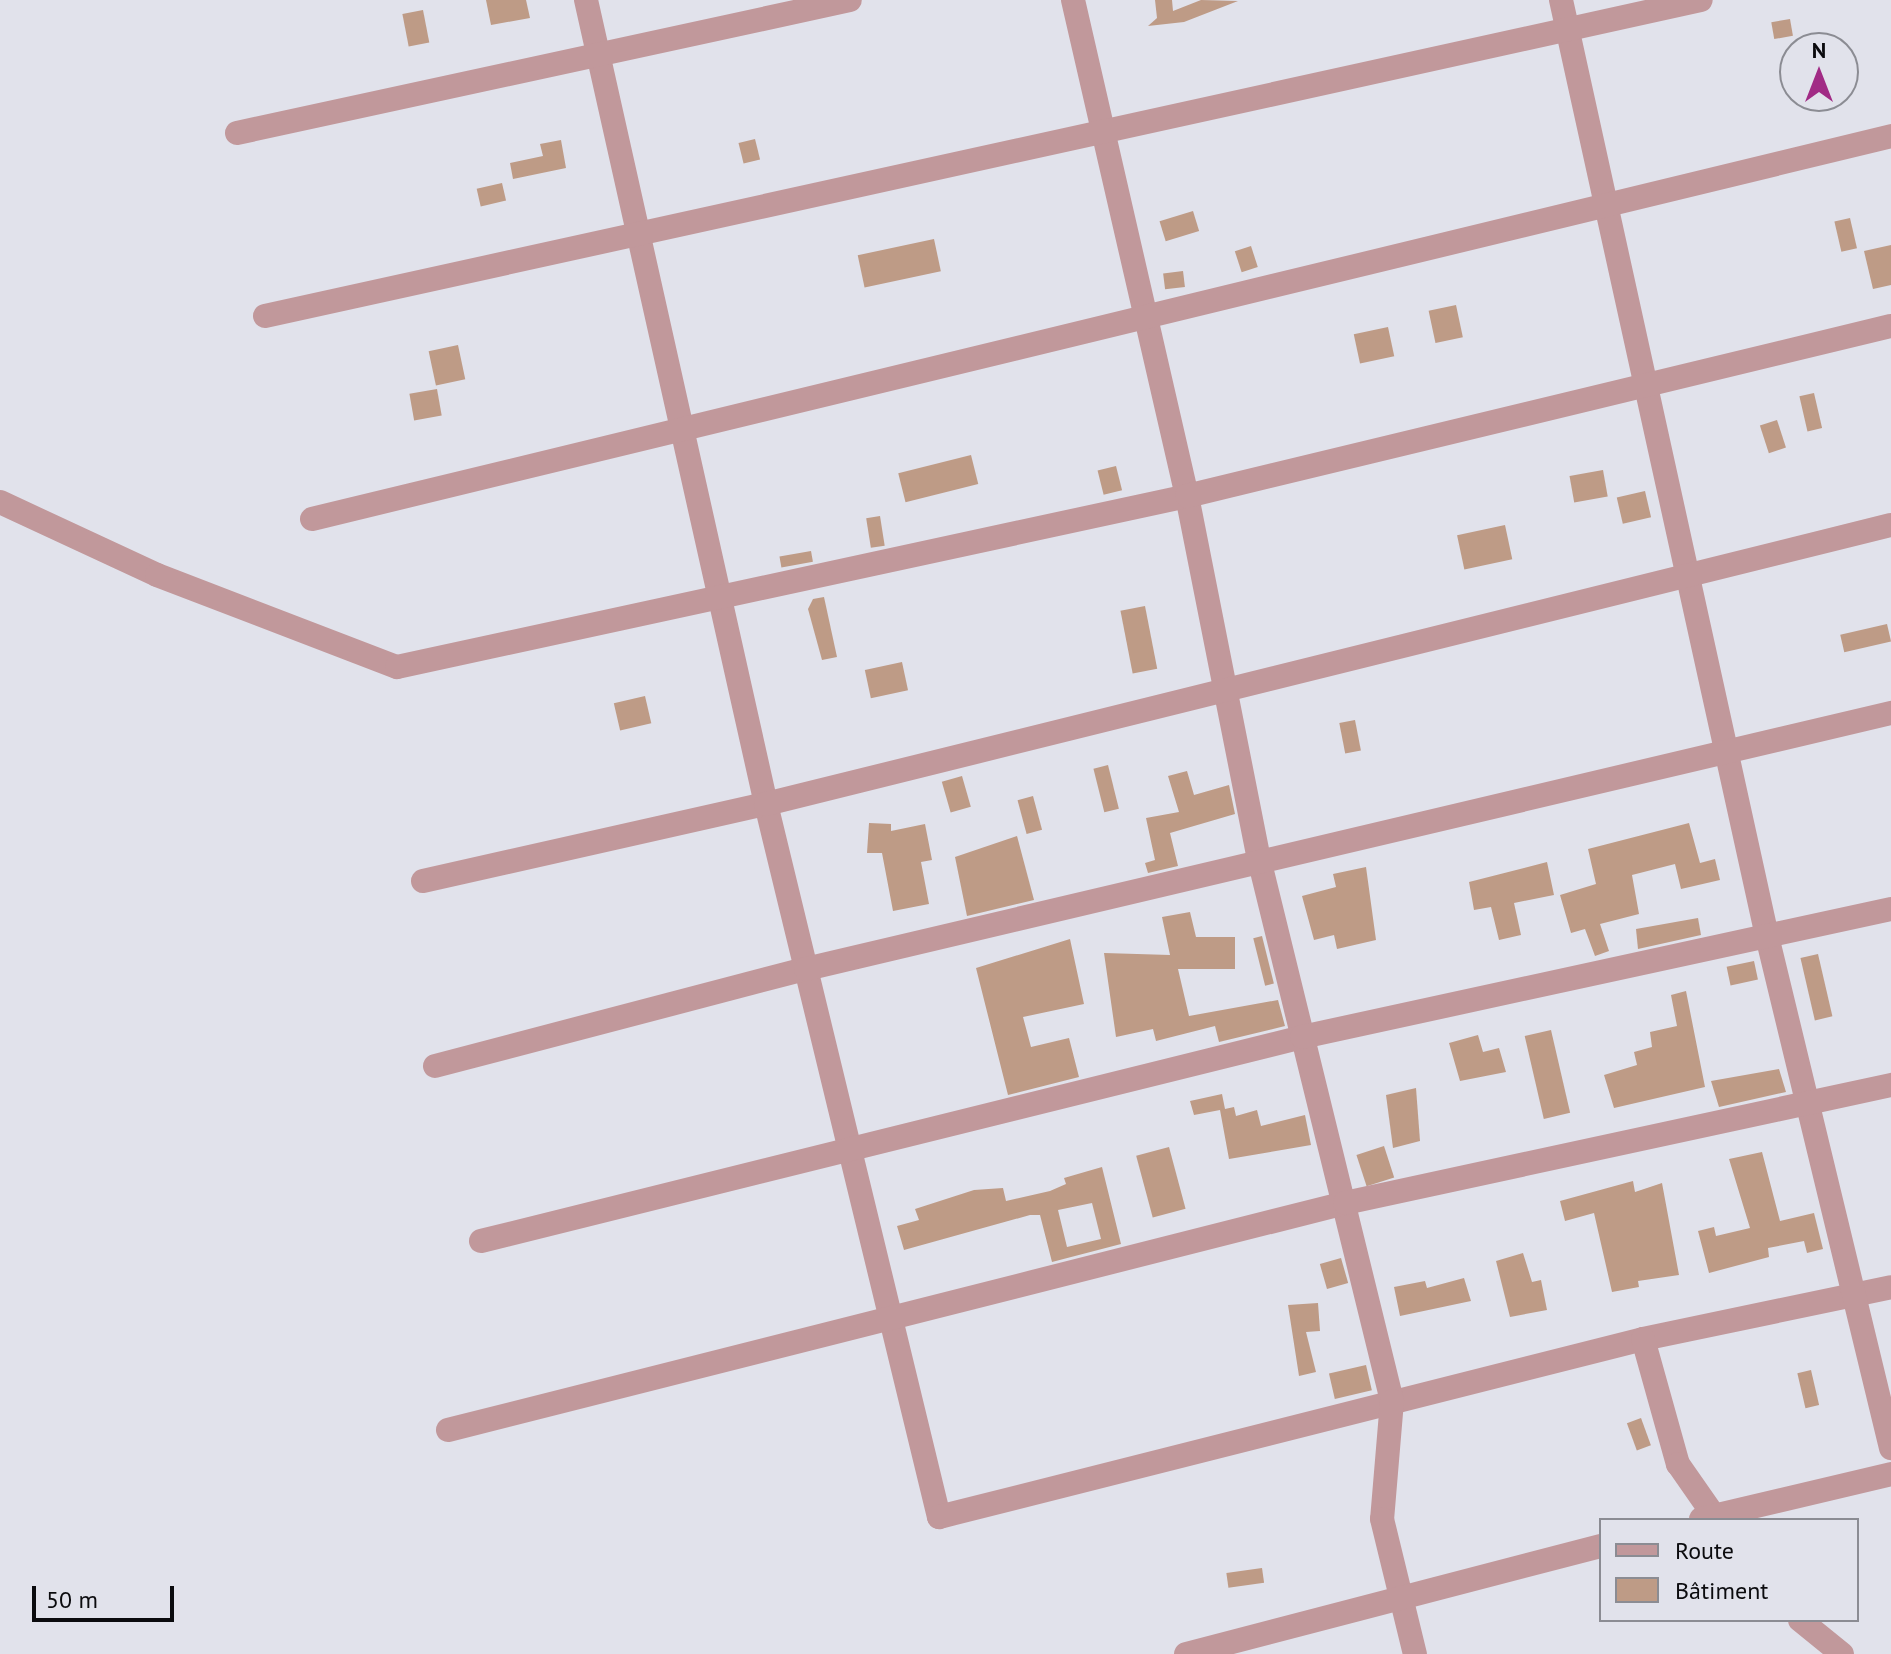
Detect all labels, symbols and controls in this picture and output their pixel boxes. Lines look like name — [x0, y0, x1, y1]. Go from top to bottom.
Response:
north arrow — [1779, 32, 1859, 112]
text: N — [1812, 36, 1826, 64]
legend — [1599, 1518, 1859, 1622]
text: Route — [1675, 1535, 1734, 1566]
scale bar — [36, 1570, 178, 1620]
text: Bâtiment — [1675, 1575, 1768, 1606]
text: 50 m — [46, 1584, 98, 1615]

